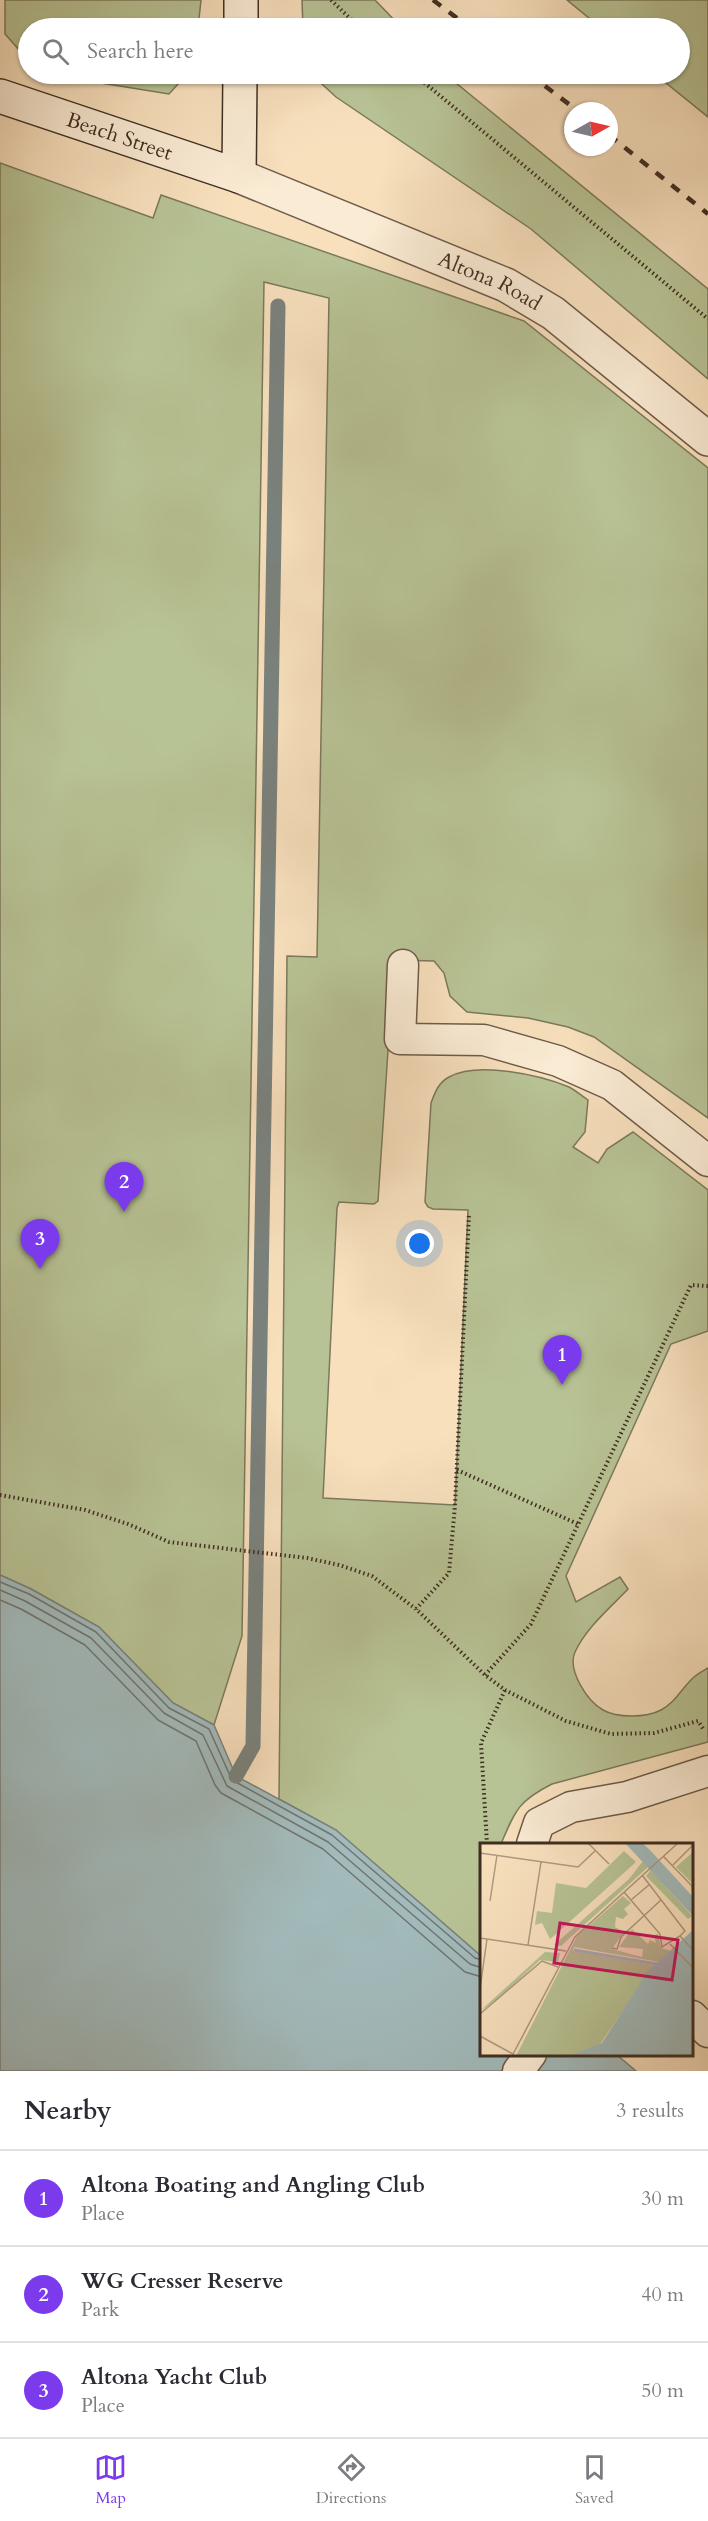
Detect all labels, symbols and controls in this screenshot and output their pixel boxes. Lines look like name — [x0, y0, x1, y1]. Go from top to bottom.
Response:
search box — [18, 18, 690, 84]
icon: search — [39, 35, 72, 68]
text: Search here — [87, 36, 194, 66]
north arrow — [564, 102, 618, 156]
street label: Beach Street — [63, 105, 177, 167]
street label: Altona Road — [434, 244, 547, 318]
pin: 2 — [104, 1162, 144, 1212]
pin: 3 — [20, 1220, 60, 1269]
your location — [405, 1229, 434, 1258]
pin: 1 — [542, 1336, 582, 1385]
inset map — [480, 1843, 693, 2056]
text: Nearby — [24, 2093, 112, 2128]
text: 3 results — [616, 2097, 684, 2124]
text: Altona Boating and Angling Club — [81, 2170, 425, 2200]
text: 1 — [38, 2185, 49, 2212]
text: 30 m — [641, 2185, 684, 2212]
text: Place — [81, 2200, 125, 2227]
text: WG Cresser Reserve — [81, 2266, 283, 2296]
text: 2 — [38, 2281, 49, 2308]
text: 40 m — [641, 2281, 684, 2308]
text: Park — [81, 2296, 119, 2323]
text: Altona Yacht Club — [81, 2362, 268, 2392]
text: 3 — [38, 2377, 49, 2404]
text: 50 m — [641, 2377, 684, 2404]
text: Place — [81, 2392, 125, 2419]
tab: Map — [94, 2451, 127, 2509]
tab: Directions — [316, 2451, 386, 2509]
tab: Saved — [575, 2451, 614, 2509]

